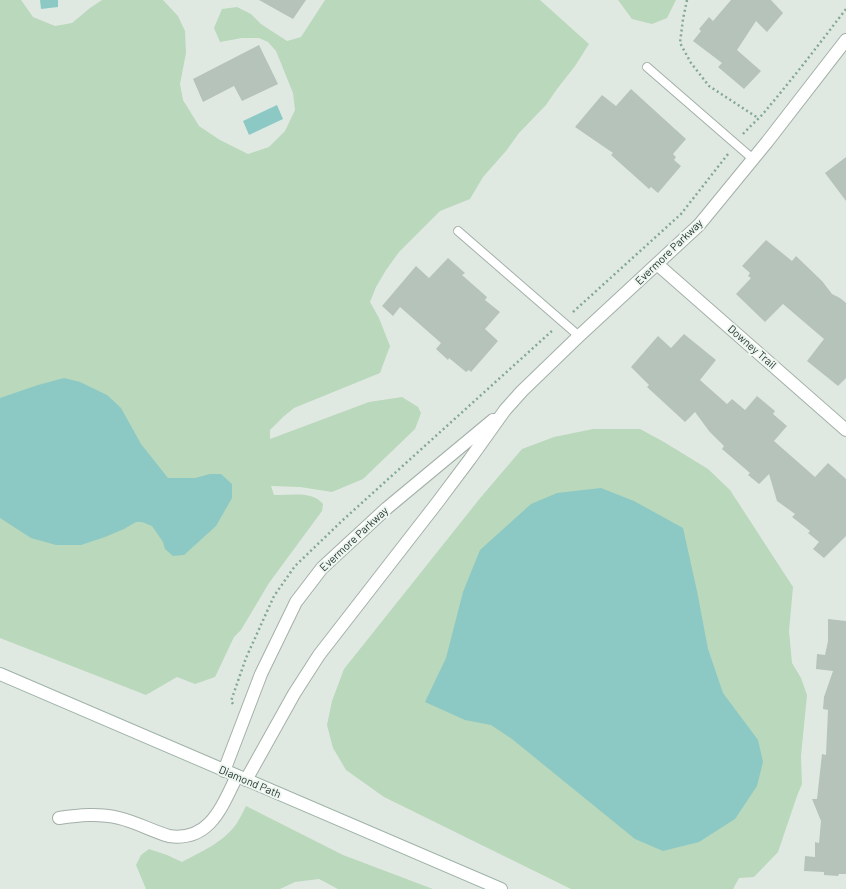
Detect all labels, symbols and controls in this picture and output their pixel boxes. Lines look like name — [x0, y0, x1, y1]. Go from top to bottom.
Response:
street label: Evermore Parkway — [633, 216, 705, 288]
street label: Downey Trail — [725, 322, 779, 372]
street label: Evermore Parkway — [317, 504, 391, 574]
street label: Diamond Path — [217, 763, 283, 801]

